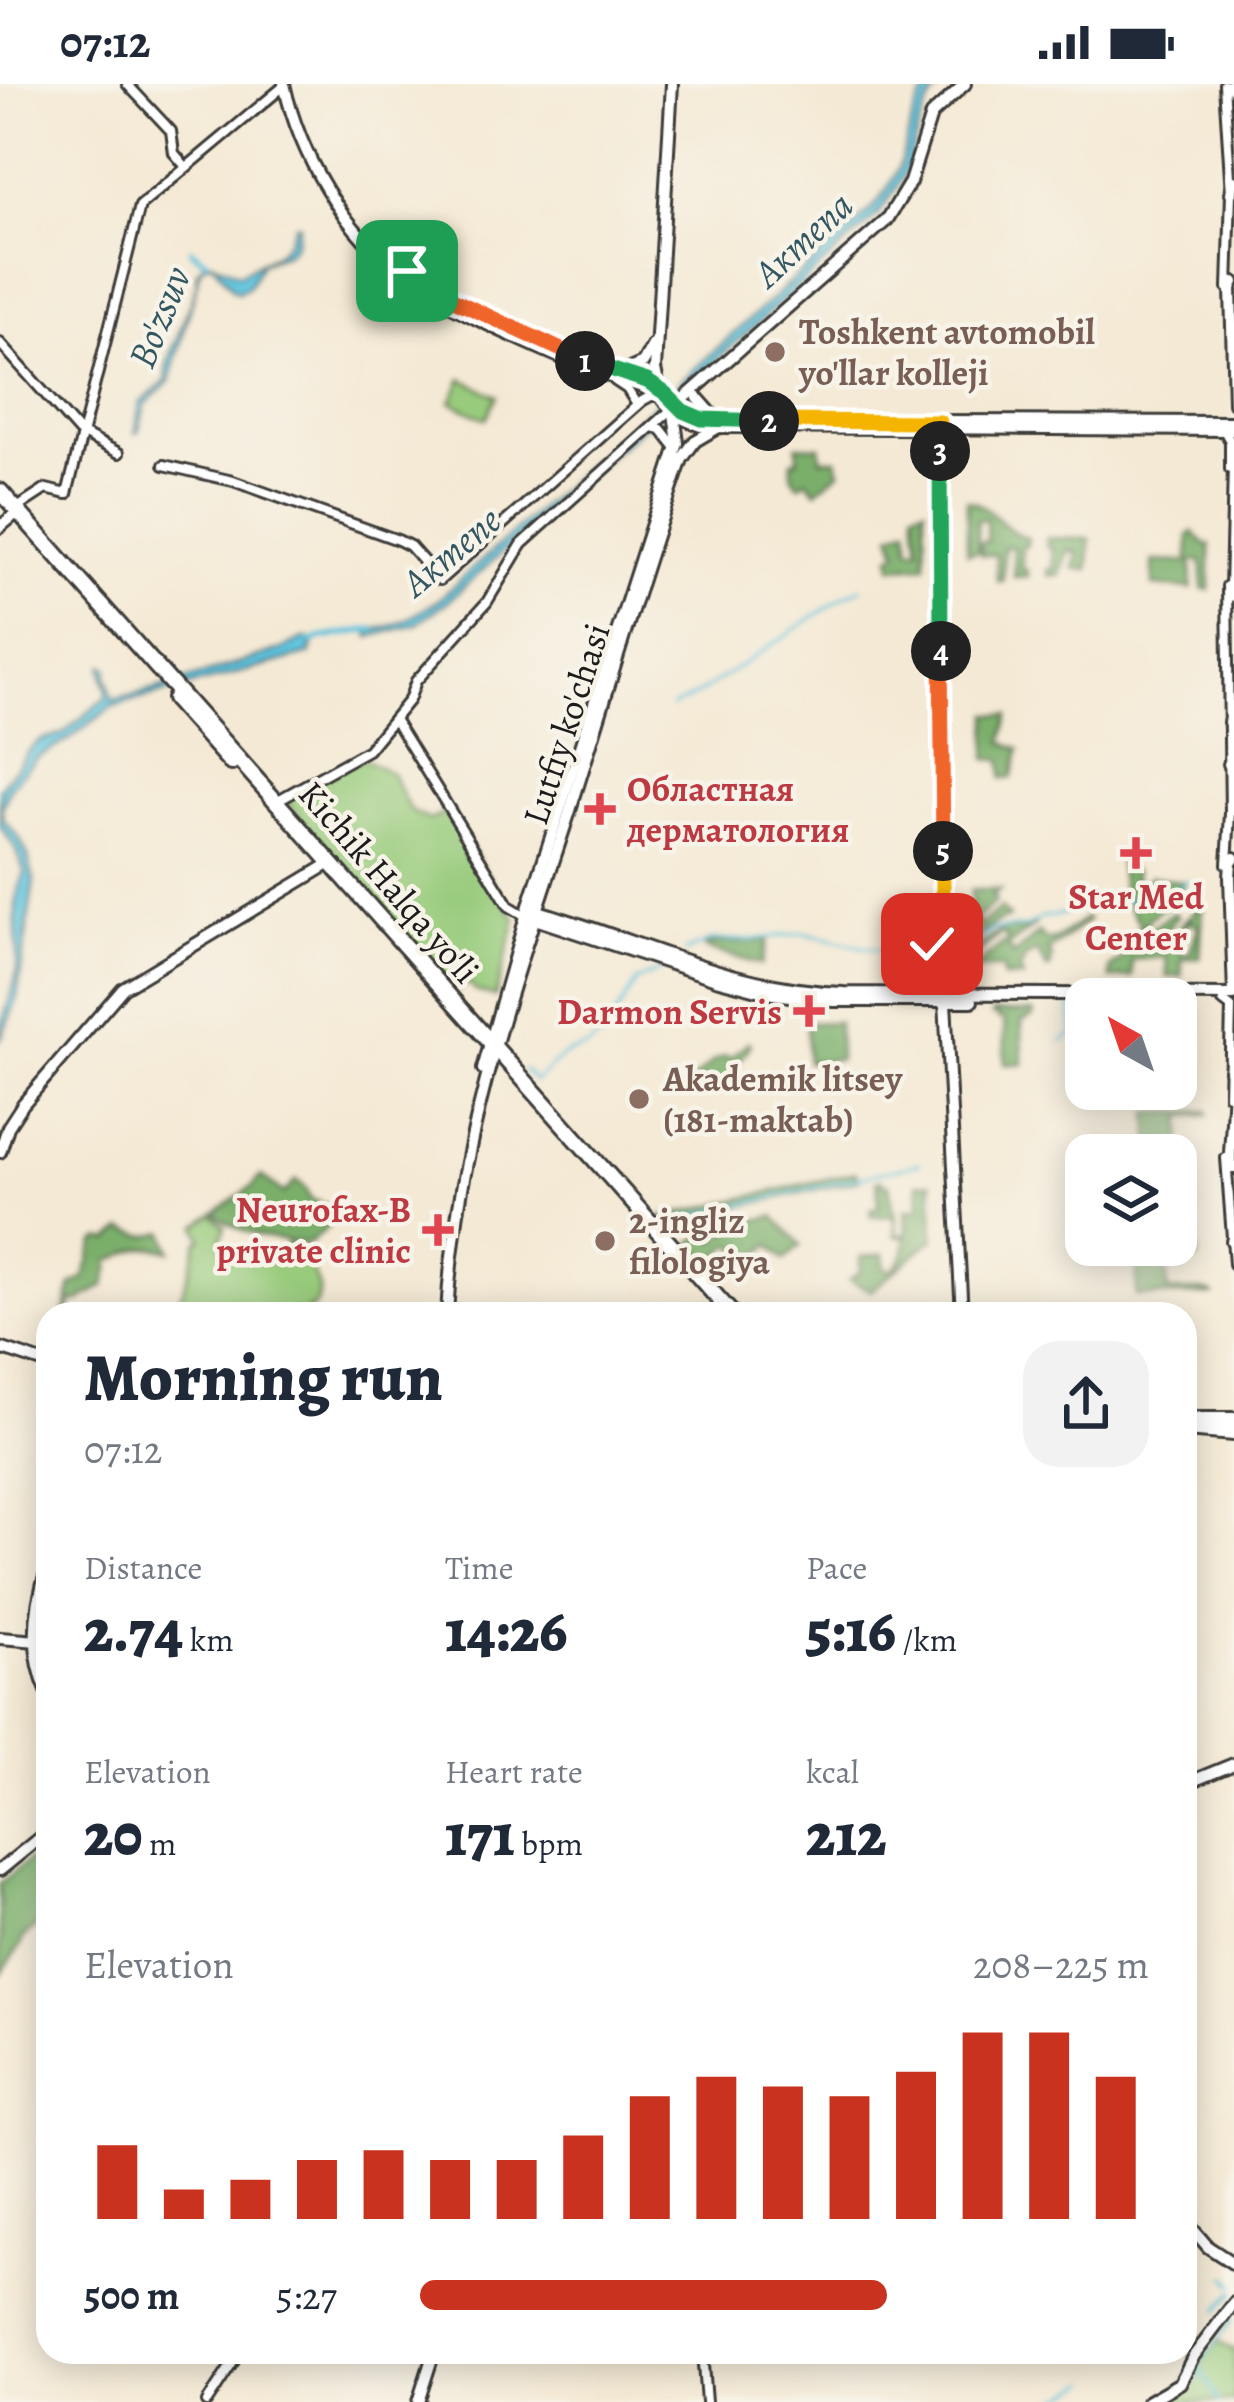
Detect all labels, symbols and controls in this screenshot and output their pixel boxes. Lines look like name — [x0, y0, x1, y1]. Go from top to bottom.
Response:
text: 07:12 — [60, 11, 150, 73]
water label: Актепа — [740, 179, 864, 300]
pin — [356, 220, 458, 322]
icon: arrive — [374, 238, 440, 304]
water label: Bo'zsuv — [115, 258, 203, 376]
place label: Toshkent avtomobil yo'llar kolleji — [798, 307, 1096, 397]
pin: 1 — [555, 331, 615, 391]
text: 1 — [579, 338, 591, 383]
marker: Toshkent avtomobil yo'llar kolleji — [762, 339, 788, 365]
pin: 2 — [739, 391, 799, 451]
text: 2 — [761, 398, 777, 443]
pin: 3 — [910, 421, 970, 481]
text: 3 — [933, 428, 947, 473]
water label: Актепе — [389, 494, 512, 609]
street label: Lutfiy ko'chasi — [510, 617, 622, 831]
pin: 4 — [911, 621, 971, 681]
text: 4 — [933, 628, 949, 673]
place label: Областная дерматология — [626, 764, 849, 854]
street label: Kichik Halqa yo'li — [287, 770, 491, 994]
marker: Областная дерматология — [584, 793, 616, 825]
pin: 5 — [913, 821, 973, 881]
text: 5 — [936, 828, 950, 873]
marker: Star Med Center — [1120, 837, 1152, 869]
place label: Star Med Center — [1068, 872, 1204, 962]
pin — [881, 893, 983, 995]
icon: check — [899, 911, 965, 977]
north arrow — [1065, 978, 1197, 1110]
map controls — [1065, 978, 1197, 1266]
place label: Darmon Servis — [557, 987, 782, 1036]
marker: Darmon Servis — [793, 995, 825, 1027]
place label: Akademik litsey (181-maktab) — [662, 1054, 903, 1144]
marker: Akademik litsey (181-maktab) — [626, 1086, 652, 1112]
button: layers — [1065, 1134, 1197, 1266]
place label: Neurofax-B private clinic — [216, 1185, 411, 1275]
place label: 2-ingliz filologiya — [629, 1196, 771, 1286]
marker: Neurofax-B private clinic — [422, 1214, 454, 1246]
marker: 2-ingliz filologiya — [592, 1228, 618, 1254]
text: Morning run — [84, 1333, 443, 1423]
button: share — [1023, 1341, 1149, 1467]
text: 07:12 — [84, 1423, 162, 1476]
text: Distance — [84, 1545, 202, 1590]
text: Time — [445, 1545, 514, 1590]
text: Pace — [806, 1545, 867, 1590]
text: 2.74 — [84, 1590, 183, 1672]
text: 14:26 — [445, 1590, 567, 1672]
text: 5:16 — [806, 1590, 896, 1672]
text: km — [183, 1617, 234, 1662]
text: /km — [896, 1617, 957, 1662]
text: Elevation — [84, 1749, 211, 1794]
text: Heart rate — [445, 1749, 583, 1794]
text: kcal — [806, 1749, 859, 1794]
text: 20 — [84, 1794, 143, 1876]
text: 171 — [445, 1794, 515, 1876]
text: 212 — [806, 1794, 887, 1876]
text: m — [143, 1821, 177, 1866]
text: bpm — [515, 1821, 583, 1866]
text: Elevation — [84, 1938, 234, 1991]
text: 208–225 m — [973, 1938, 1149, 1991]
text: 500 m — [84, 2269, 179, 2322]
text: 5:27 — [276, 2269, 337, 2322]

